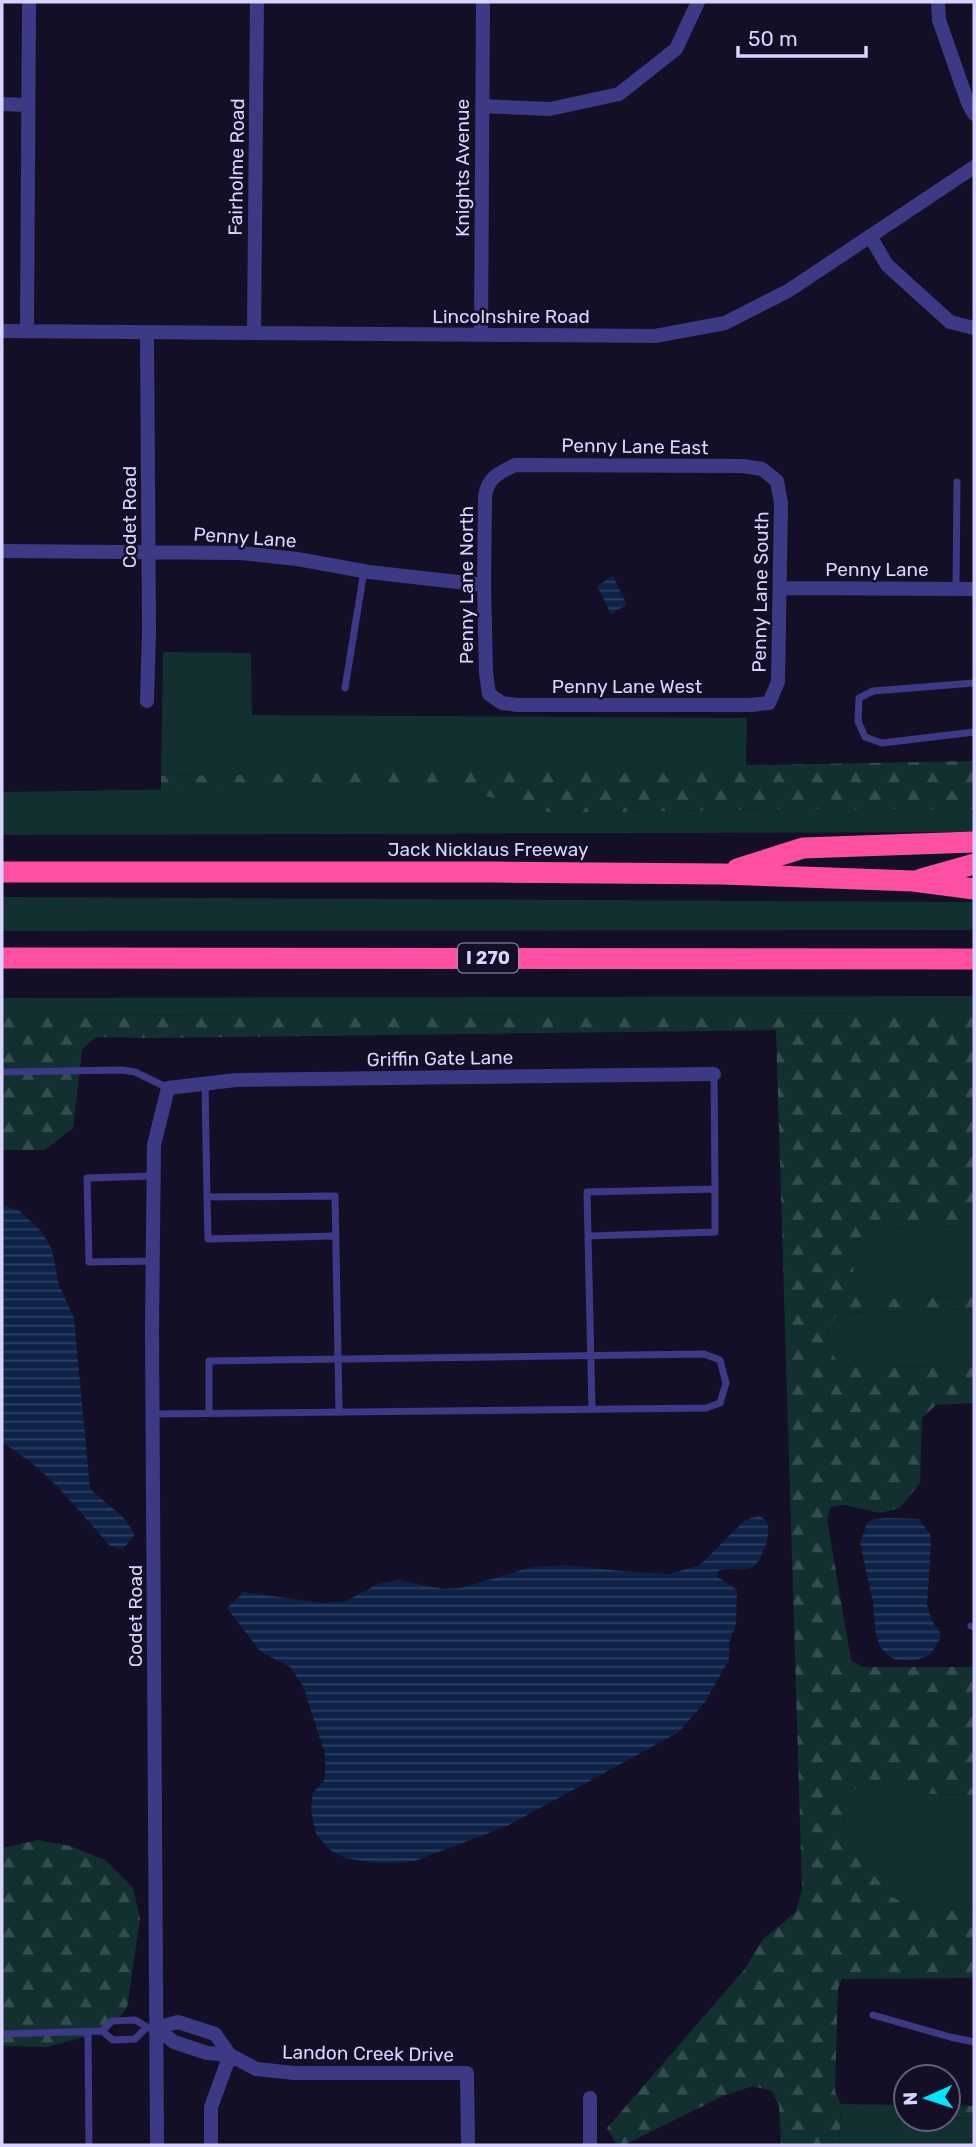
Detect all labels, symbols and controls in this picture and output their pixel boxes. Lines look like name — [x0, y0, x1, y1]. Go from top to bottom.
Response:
scale bar — [738, 14, 866, 58]
text: 50 m — [748, 26, 798, 51]
street label: Fairholme Road — [224, 98, 249, 236]
street label: Knights Avenue — [451, 99, 474, 237]
street label: Lincolnshire Road — [432, 305, 590, 328]
street label: Penny Lane East — [561, 434, 709, 459]
street label: Codet Road — [118, 466, 141, 568]
street label: Penny Lane North — [455, 506, 478, 664]
street label: Penny Lane South — [748, 511, 773, 673]
street label: Penny Lane — [193, 522, 297, 553]
street label: Penny Lane — [825, 558, 929, 581]
street label: Penny Lane West — [552, 675, 703, 698]
street label: Jack Nicklaus Freeway — [388, 838, 588, 861]
road number: I 270 — [458, 944, 518, 973]
street label: Griffin Gate Lane — [367, 1046, 513, 1071]
street label: Codet Road — [124, 1565, 147, 1667]
street label: Landon Creek Drive — [282, 2041, 454, 2066]
north arrow — [892, 2063, 962, 2133]
text: N — [899, 2091, 922, 2106]

